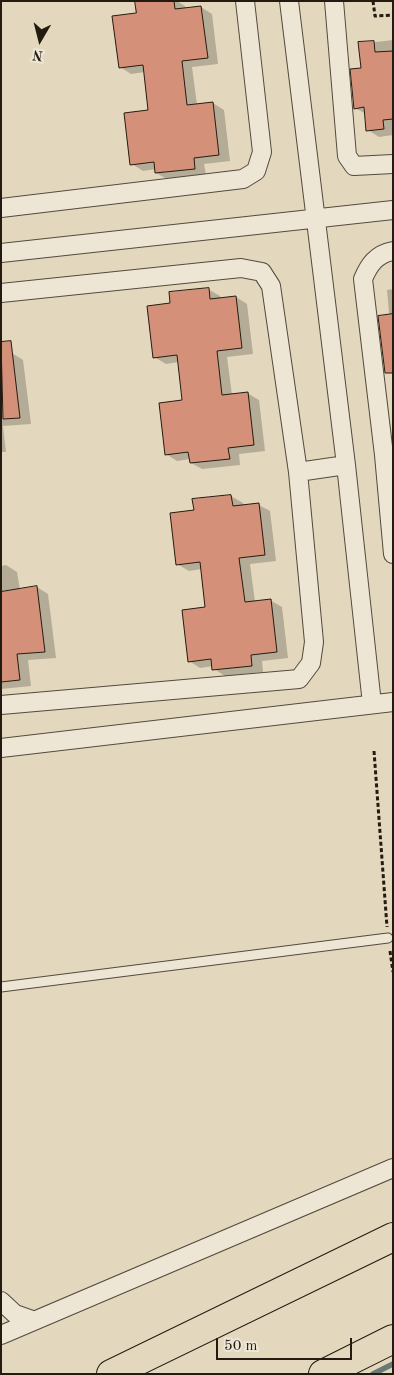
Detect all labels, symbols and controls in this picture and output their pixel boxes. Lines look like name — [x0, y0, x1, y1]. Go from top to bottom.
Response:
north arrow — [15, 15, 65, 65]
text: N — [32, 47, 44, 63]
scale bar — [219, 1328, 355, 1360]
text: 50 m — [224, 1339, 258, 1354]

